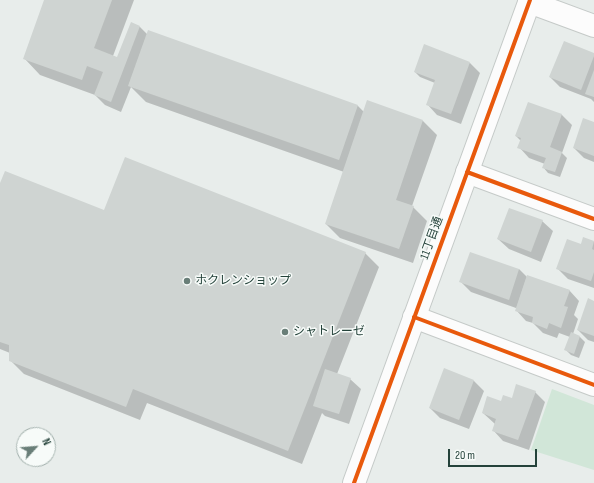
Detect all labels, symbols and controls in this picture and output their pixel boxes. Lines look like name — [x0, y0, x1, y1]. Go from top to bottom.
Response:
street label: 11丁目通 — [418, 215, 446, 261]
place label: ホクレンショップ — [195, 274, 291, 288]
marker: ホクレンショップ — [182, 276, 192, 286]
place label: シャトレーゼ — [293, 325, 365, 339]
marker: シャトレーゼ — [280, 327, 290, 337]
north arrow — [16, 427, 56, 467]
text: N — [39, 436, 53, 447]
scale bar — [450, 441, 539, 467]
text: 20 m — [455, 448, 475, 463]

